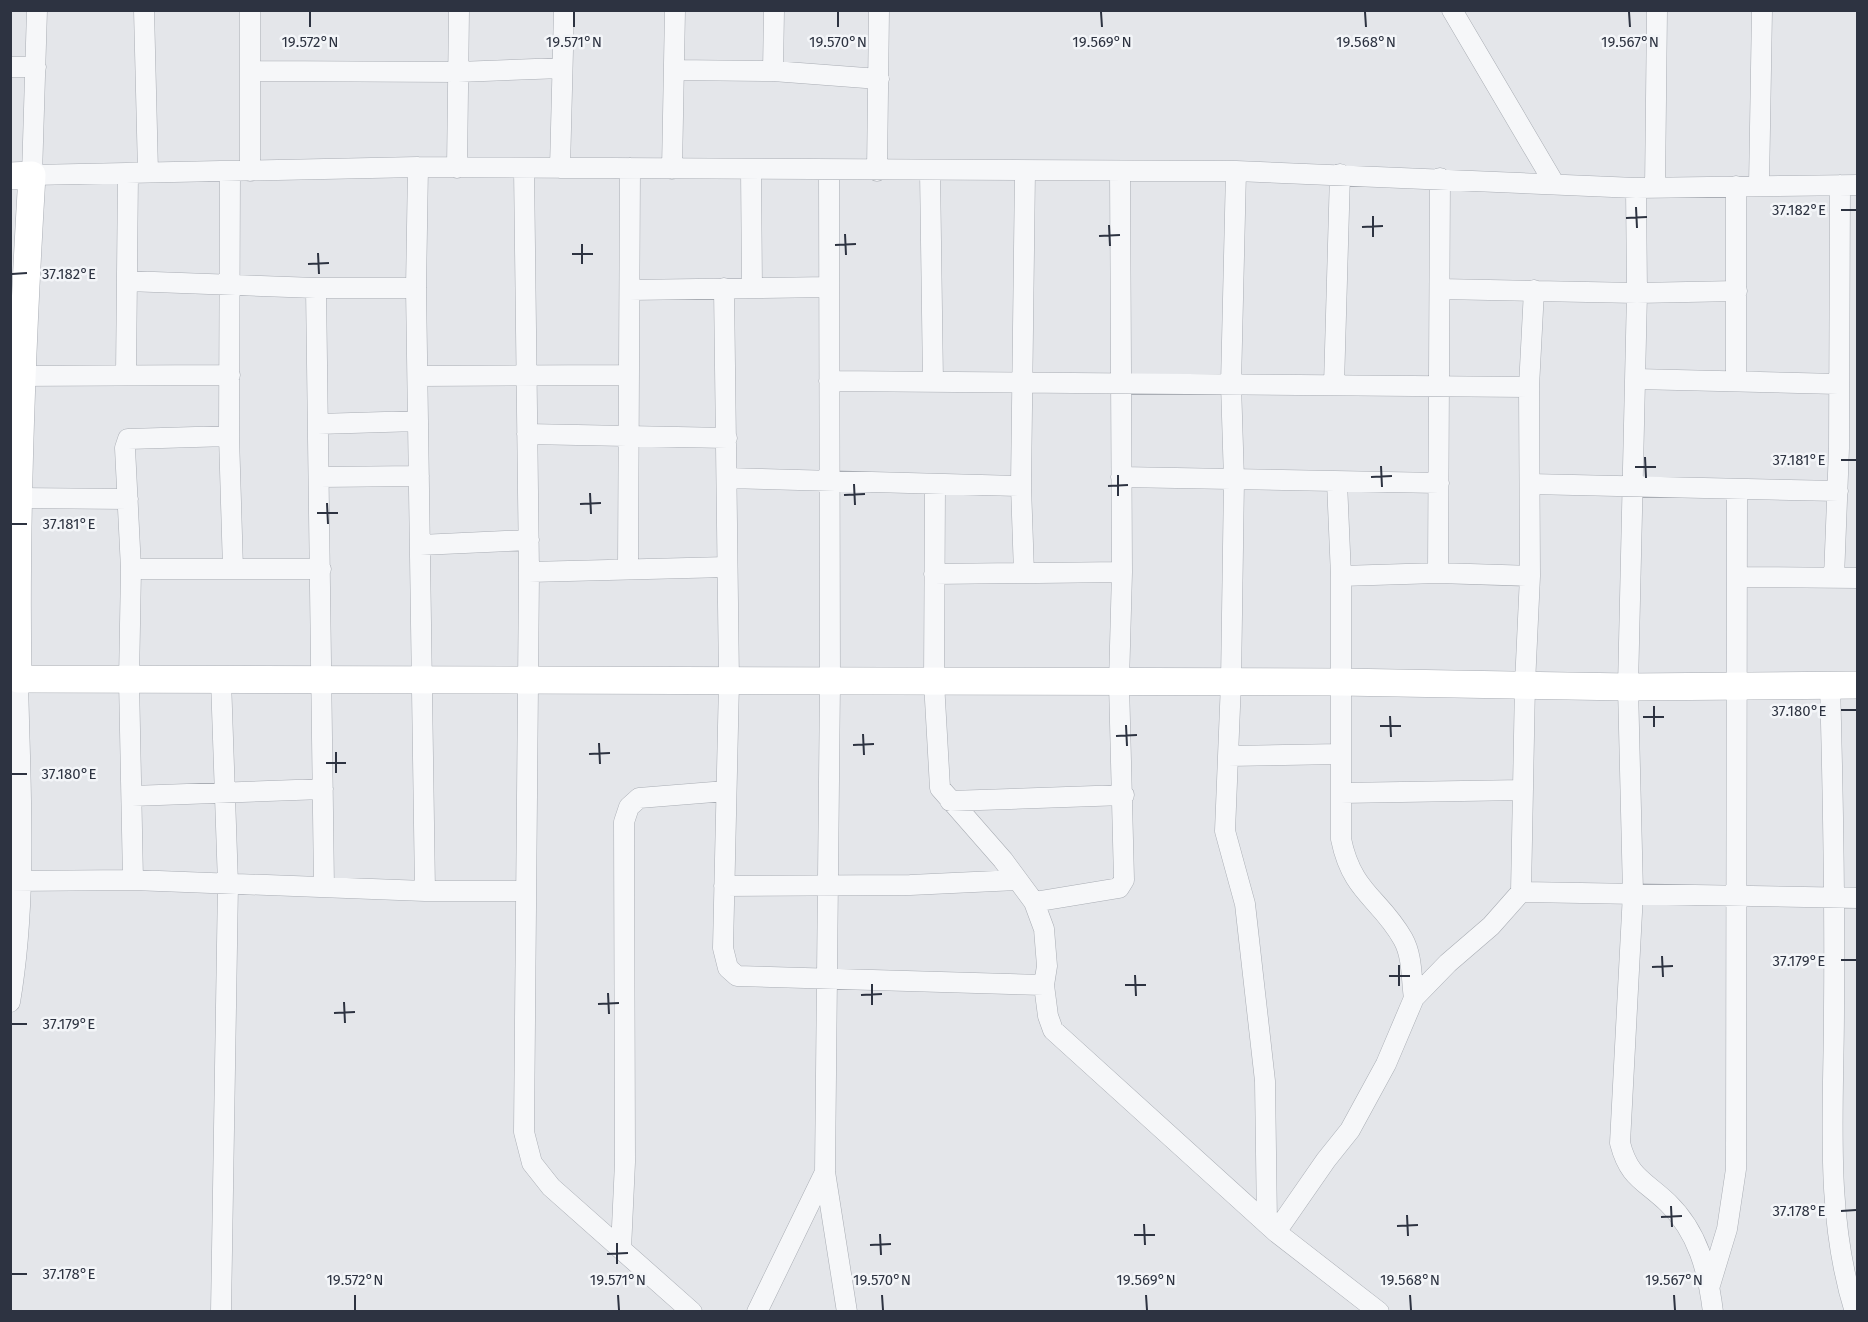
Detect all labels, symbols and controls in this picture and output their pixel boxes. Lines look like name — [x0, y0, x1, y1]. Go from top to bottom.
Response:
text: 19.572°N — [281, 33, 339, 51]
text: 19.571°N — [546, 33, 602, 51]
text: 19.570°N — [809, 33, 867, 51]
text: 19.569°N — [1072, 33, 1132, 51]
text: 19.568°N — [1336, 33, 1396, 51]
text: 19.567°N — [1601, 33, 1659, 51]
text: 37.182°E — [1772, 201, 1826, 219]
text: 37.182°E — [42, 265, 96, 283]
text: 37.181°E — [1773, 451, 1825, 469]
text: 37.181°E — [43, 515, 95, 533]
text: 37.180°E — [1771, 702, 1827, 720]
text: 37.180°E — [41, 765, 97, 783]
text: 37.179°E — [1773, 952, 1825, 970]
text: 37.179°E — [43, 1015, 95, 1033]
text: 37.178°E — [1772, 1202, 1826, 1220]
text: 37.178°E — [42, 1265, 96, 1283]
text: 19.572°N — [326, 1271, 384, 1289]
text: 19.571°N — [590, 1271, 646, 1289]
text: 19.570°N — [853, 1271, 911, 1289]
text: 19.569°N — [1116, 1271, 1176, 1289]
text: 19.568°N — [1380, 1271, 1440, 1289]
text: 19.567°N — [1645, 1271, 1703, 1289]

